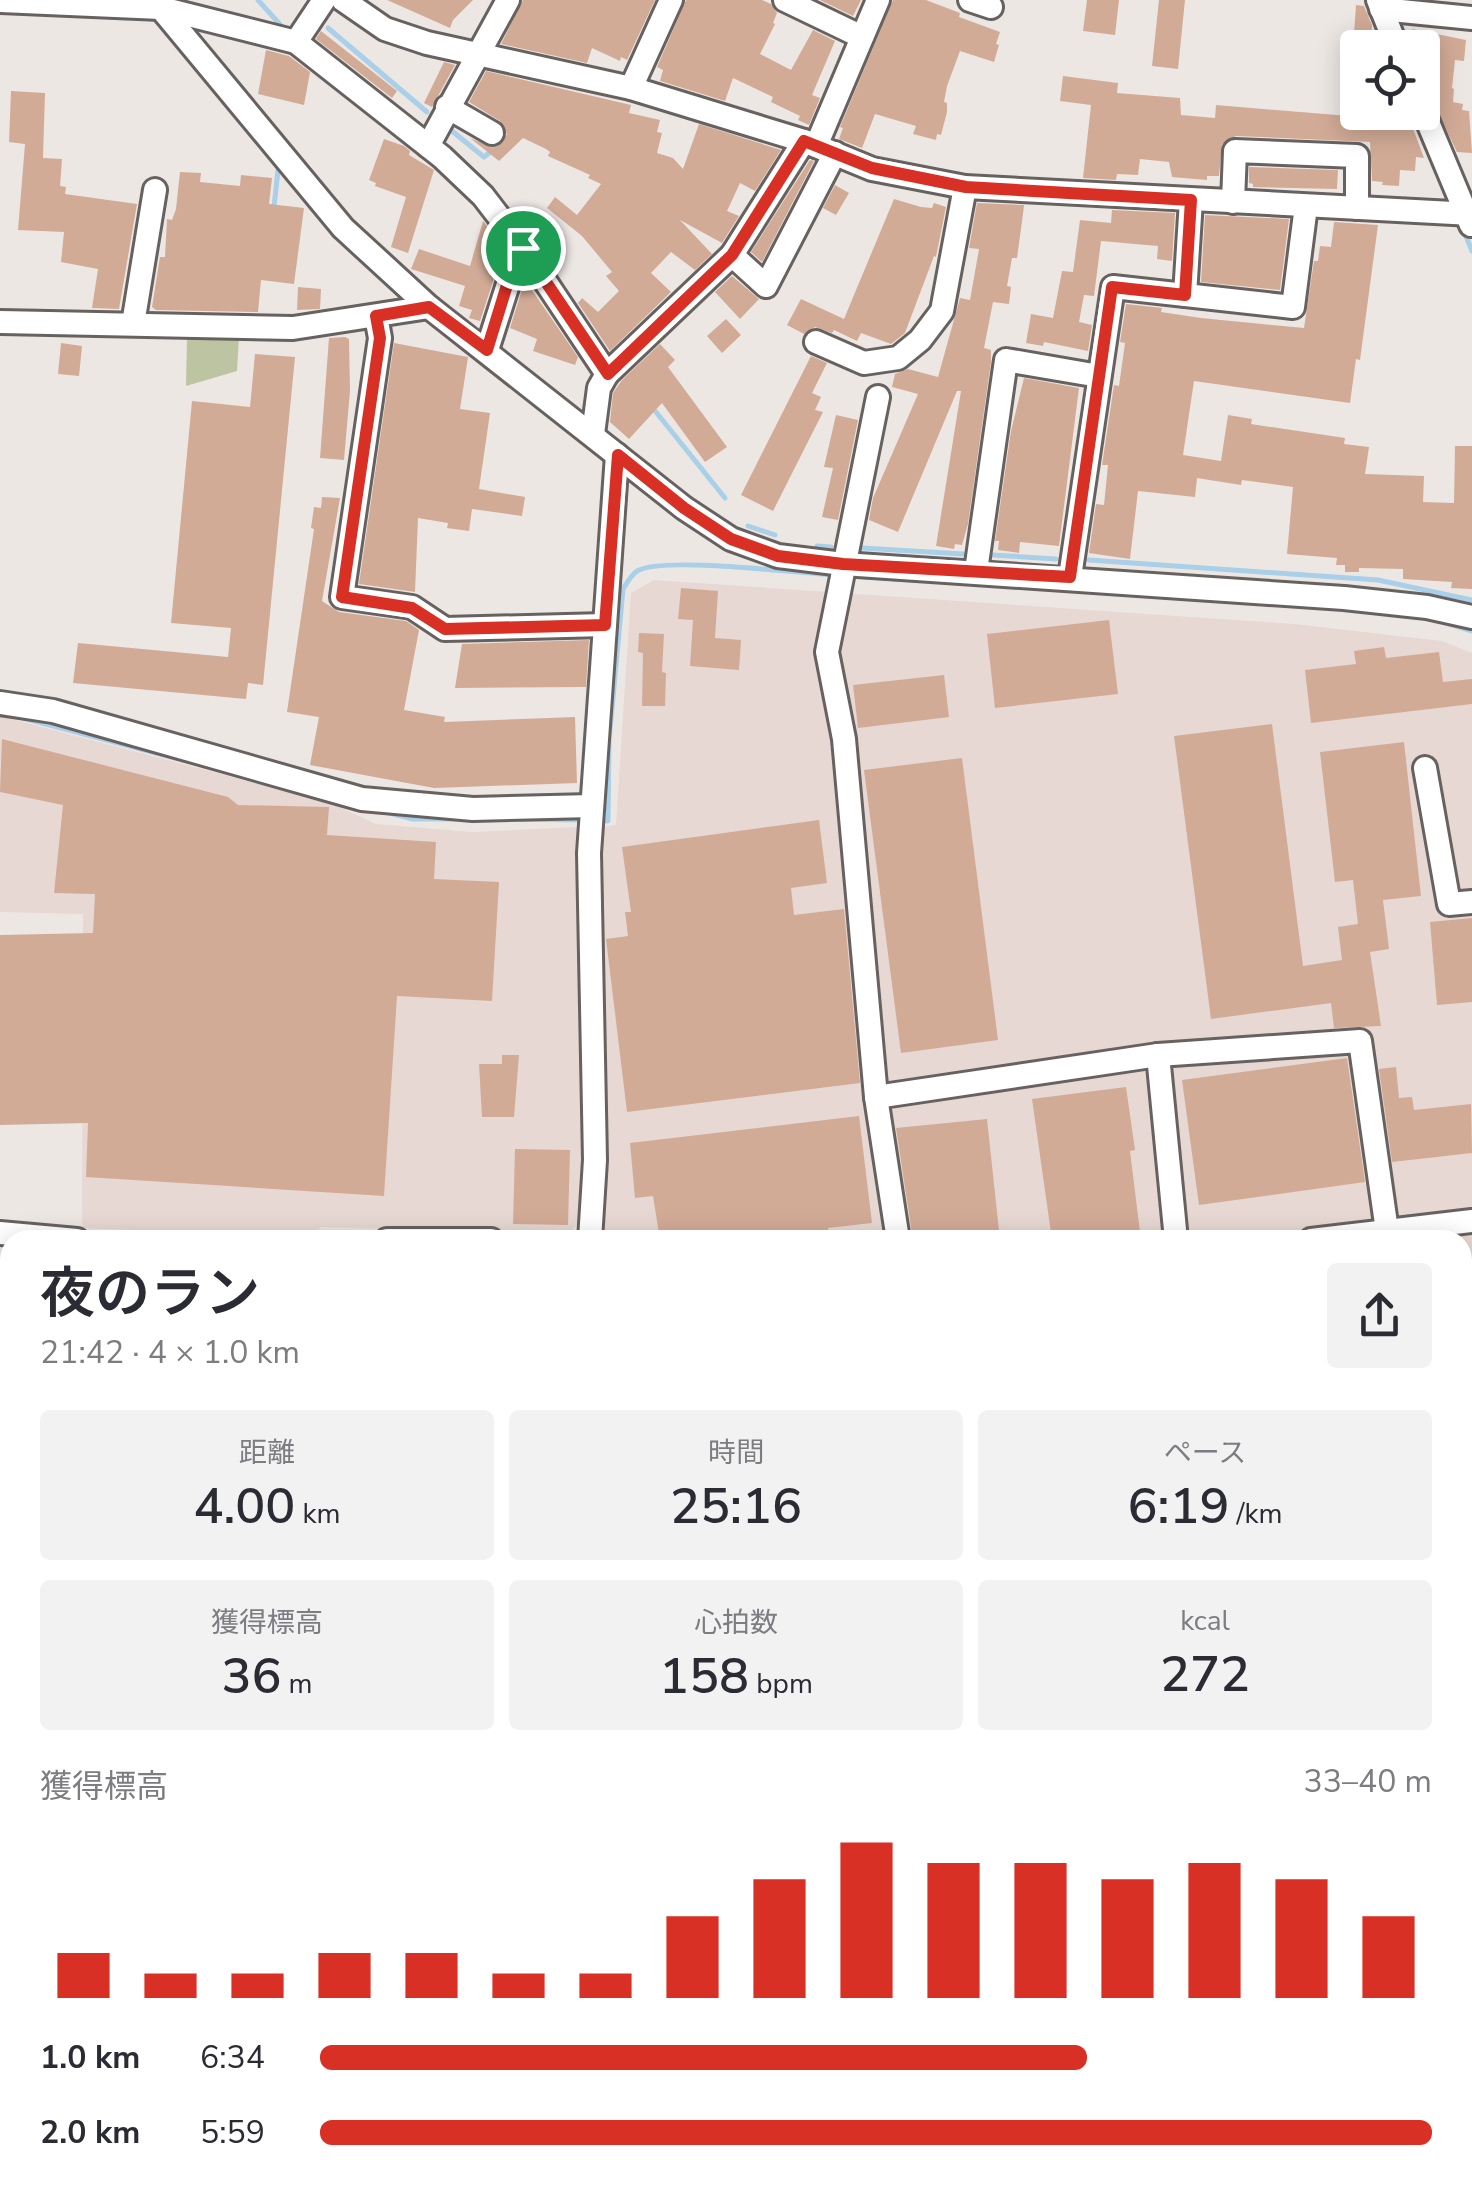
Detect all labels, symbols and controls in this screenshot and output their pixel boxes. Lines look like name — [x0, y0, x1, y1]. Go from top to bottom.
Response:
map controls — [1340, 30, 1440, 130]
button: locate — [1340, 30, 1440, 130]
pin — [481, 206, 566, 291]
icon: arrive — [496, 221, 551, 276]
text: 夜のラン — [40, 1256, 260, 1331]
button: share — [1327, 1263, 1432, 1368]
text: 21:42 · 4 × 1.0 km — [40, 1331, 300, 1374]
text: 距離 — [239, 1434, 295, 1472]
text: 時間 — [708, 1434, 764, 1472]
text: ペース — [1164, 1434, 1246, 1472]
text: 4.00 — [193, 1472, 295, 1541]
text: 25:16 — [670, 1472, 802, 1541]
text: 6:19 — [1128, 1472, 1229, 1541]
text: km — [295, 1495, 341, 1533]
text: /km — [1229, 1495, 1282, 1533]
text: kcal — [1180, 1602, 1230, 1640]
text: 獲得標高 — [211, 1604, 323, 1642]
text: 心拍数 — [694, 1604, 778, 1642]
text: 272 — [1160, 1640, 1250, 1709]
text: 36 — [221, 1642, 281, 1711]
text: 158 — [659, 1642, 749, 1711]
text: m — [281, 1665, 313, 1703]
text: bpm — [749, 1665, 813, 1703]
text: 33–40 m — [1304, 1760, 1432, 1803]
text: 獲得標高 — [40, 1765, 168, 1808]
text: 1.0 km — [40, 2036, 140, 2079]
text: 6:34 — [200, 2036, 265, 2079]
text: 2.0 km — [40, 2111, 140, 2154]
text: 5:59 — [200, 2111, 265, 2154]

